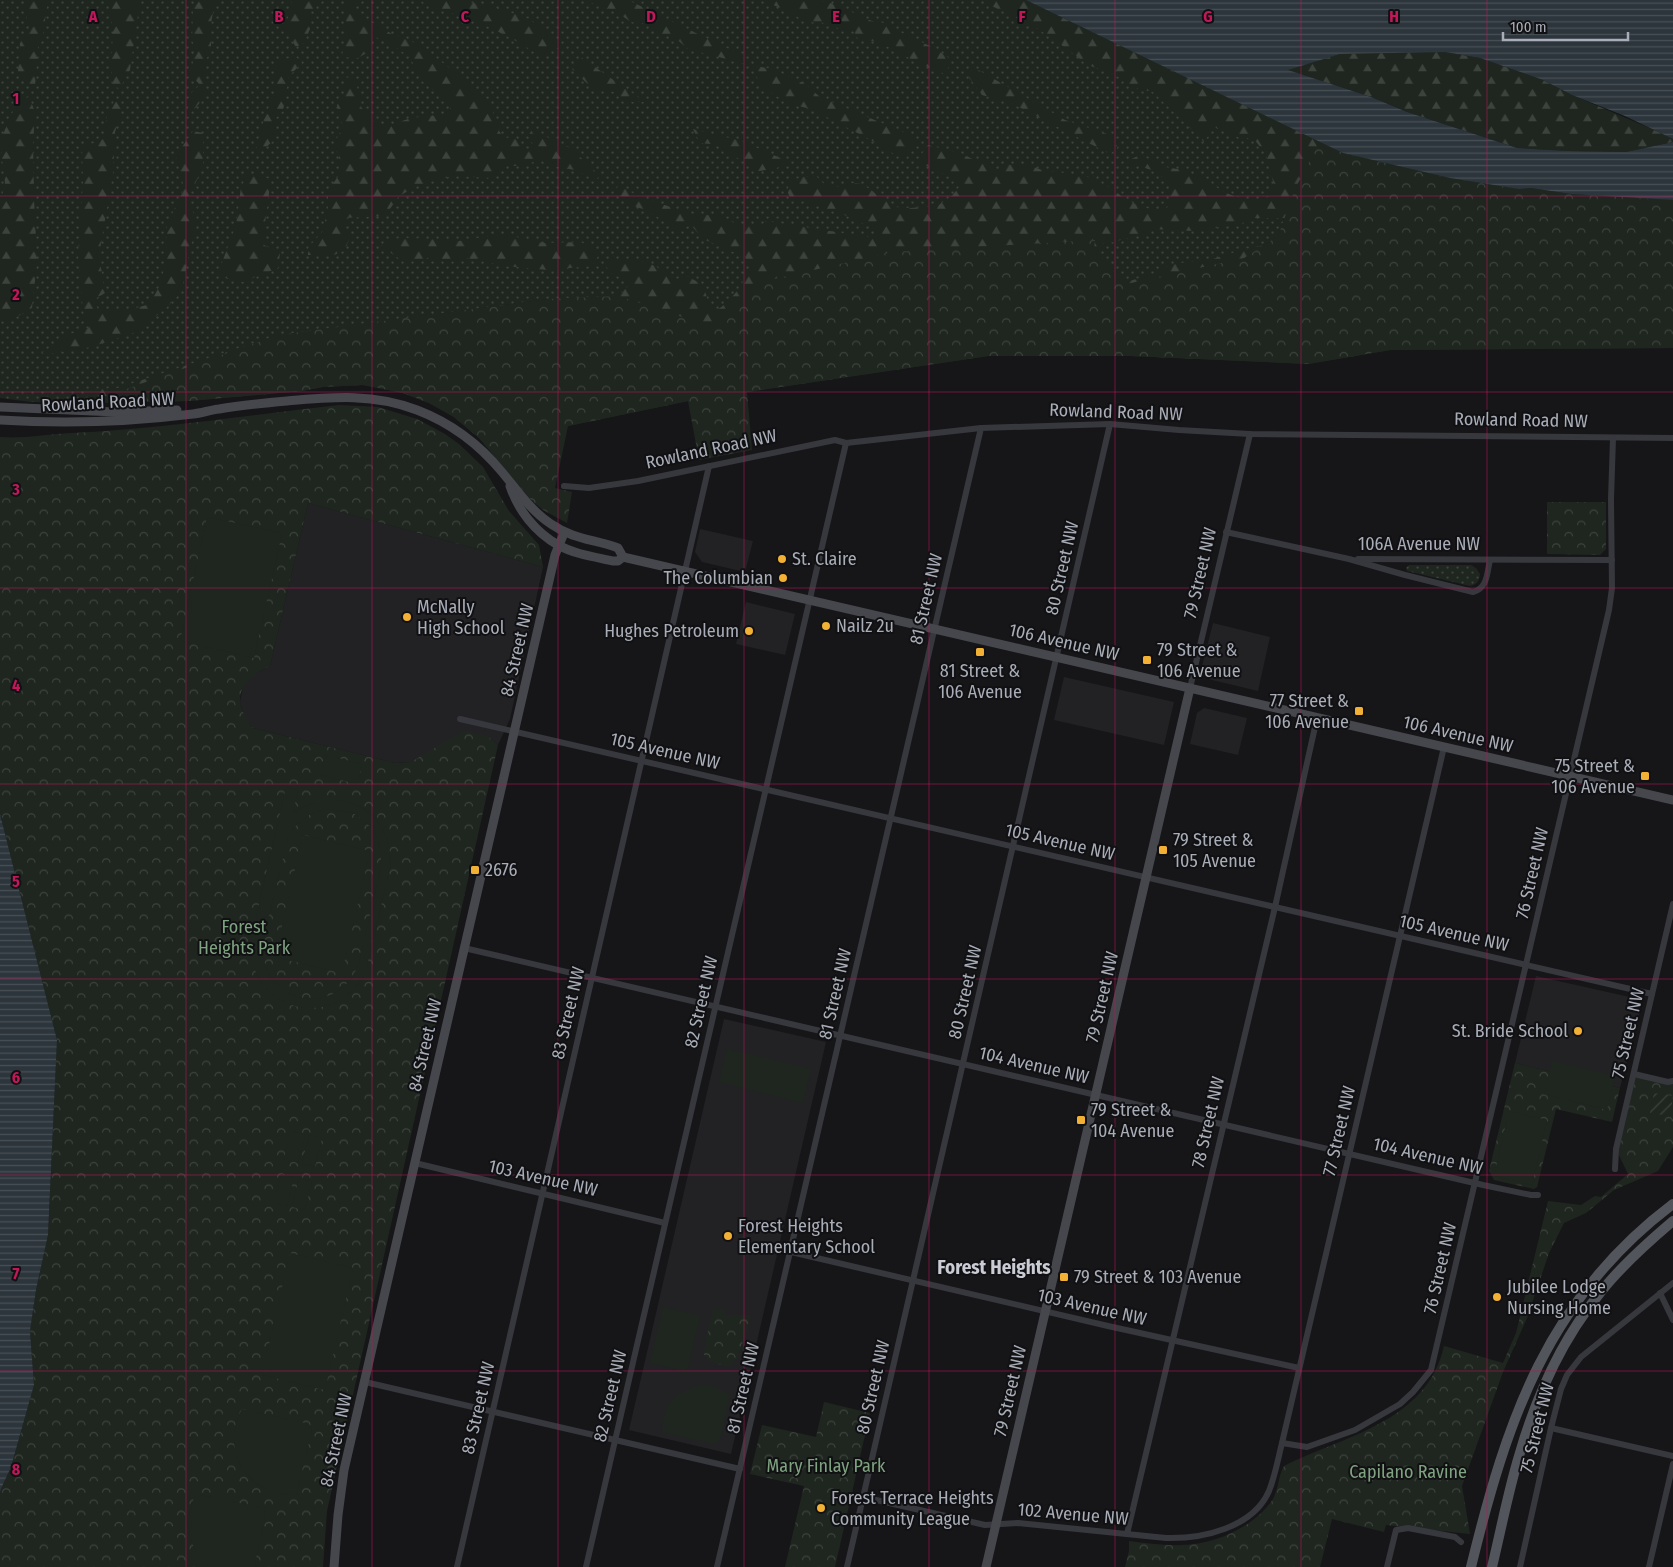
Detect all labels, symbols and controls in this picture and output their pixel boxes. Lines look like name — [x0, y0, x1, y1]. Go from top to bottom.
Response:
text: A — [88, 7, 98, 26]
text: B — [275, 7, 284, 26]
text: C — [461, 7, 470, 26]
text: D — [646, 7, 656, 26]
text: E — [832, 7, 840, 26]
text: F — [1018, 7, 1026, 26]
text: G — [1203, 7, 1213, 26]
text: H — [1389, 7, 1399, 26]
scale bar — [1503, 10, 1628, 42]
text: 100 m — [1510, 18, 1547, 36]
text: 1 — [13, 89, 19, 108]
text: 2 — [11, 285, 20, 304]
street label: Rowland Road NW — [41, 387, 176, 416]
street label: Rowland Road NW — [1049, 399, 1184, 425]
street label: Rowland Road NW — [1454, 408, 1588, 432]
street label: Rowland Road NW — [643, 424, 779, 474]
text: 3 — [11, 480, 20, 499]
street label: 80 Street NW — [1041, 518, 1084, 617]
street label: 79 Street NW — [1179, 525, 1221, 621]
street label: 106A Avenue NW — [1358, 533, 1480, 555]
place label: St. Claire — [792, 548, 857, 570]
street label: 81 Street NW — [905, 551, 947, 647]
marker: St. Claire — [776, 553, 788, 565]
place label: The Columbian — [663, 567, 773, 589]
marker: The Columbian — [777, 572, 789, 584]
place label: McNally High School — [417, 596, 505, 639]
street label: 84 Street NW — [496, 601, 539, 699]
marker: McNally High School — [401, 611, 413, 623]
place label: Nailz 2u — [836, 615, 894, 637]
street label: 106 Avenue NW — [1007, 619, 1122, 665]
place label: Hughes Petroleum — [604, 620, 739, 642]
marker: Nailz 2u — [820, 620, 832, 632]
marker: Hughes Petroleum — [743, 625, 755, 637]
place label: 79 Street & 106 Avenue — [1157, 639, 1241, 682]
marker: 81 Street & 106 Avenue — [974, 646, 986, 658]
marker: 79 Street & 106 Avenue — [1141, 654, 1153, 666]
place label: 81 Street & 106 Avenue — [938, 660, 1022, 703]
text: 4 — [12, 676, 20, 695]
place label: 77 Street & 106 Avenue — [1265, 690, 1349, 733]
marker: 77 Street & 106 Avenue — [1353, 705, 1365, 717]
street label: 106 Avenue NW — [1401, 711, 1516, 757]
street label: 105 Avenue NW — [608, 728, 722, 774]
place label: 75 Street & 106 Avenue — [1551, 755, 1635, 798]
marker: 75 Street & 106 Avenue — [1639, 770, 1651, 782]
street label: 105 Avenue NW — [1003, 819, 1117, 865]
street label: 76 Street NW — [1511, 825, 1553, 921]
place label: 79 Street & 105 Avenue — [1173, 829, 1256, 872]
marker: 79 Street & 105 Avenue — [1157, 844, 1169, 856]
place label: 2676 — [485, 859, 517, 881]
marker: 2676 — [469, 864, 481, 876]
text: 5 — [12, 872, 20, 891]
street label: 105 Avenue NW — [1397, 910, 1511, 956]
park label: Forest Heights Park — [198, 916, 291, 959]
street label: 80 Street NW — [944, 942, 987, 1041]
street label: 81 Street NW — [814, 946, 856, 1042]
street label: 79 Street NW — [1081, 949, 1123, 1045]
street label: 82 Street NW — [680, 953, 722, 1050]
street label: 83 Street NW — [547, 964, 589, 1061]
street label: 75 Street NW — [1607, 985, 1649, 1081]
street label: 84 Street NW — [404, 996, 447, 1094]
place label: St. Bride School — [1452, 1020, 1568, 1042]
marker: St. Bride School — [1572, 1025, 1584, 1037]
street label: 104 Avenue NW — [977, 1042, 1092, 1088]
text: 6 — [12, 1068, 20, 1087]
street label: 78 Street NW — [1187, 1074, 1229, 1170]
street label: 77 Street NW — [1318, 1083, 1360, 1178]
place label: 79 Street & 104 Avenue — [1091, 1099, 1175, 1142]
marker: 79 Street & 104 Avenue — [1075, 1114, 1087, 1126]
street label: 104 Avenue NW — [1371, 1133, 1486, 1179]
street label: 103 Avenue NW — [486, 1155, 600, 1201]
place label: Forest Heights Elementary School — [738, 1215, 875, 1258]
street label: 76 Street NW — [1419, 1220, 1461, 1316]
marker: Forest Heights Elementary School — [722, 1230, 734, 1242]
district label: Forest Heights — [937, 1256, 1051, 1279]
text: 7 — [13, 1264, 20, 1283]
place label: 79 Street & 103 Avenue — [1074, 1266, 1241, 1288]
marker: 79 Street & 103 Avenue — [1058, 1271, 1070, 1283]
place label: Jubilee Lodge Nursing Home — [1507, 1276, 1611, 1319]
street label: 103 Avenue NW — [1035, 1284, 1149, 1330]
marker: Jubilee Lodge Nursing Home — [1491, 1291, 1503, 1303]
street label: 80 Street NW — [852, 1337, 895, 1436]
street label: 81 Street NW — [722, 1340, 764, 1436]
street label: 79 Street NW — [989, 1343, 1031, 1439]
street label: 82 Street NW — [589, 1347, 631, 1444]
street label: 83 Street NW — [457, 1359, 499, 1456]
street label: 75 Street NW — [1515, 1380, 1559, 1476]
street label: 84 Street NW — [315, 1391, 357, 1489]
park label: Mary Finlay Park — [767, 1455, 886, 1477]
text: 8 — [12, 1460, 21, 1479]
park label: Capilano Ravine — [1349, 1461, 1467, 1483]
place label: Forest Terrace Heights Community League — [831, 1487, 994, 1530]
street label: 102 Avenue NW — [1017, 1498, 1130, 1530]
marker: Forest Terrace Heights Community League — [815, 1502, 827, 1514]

